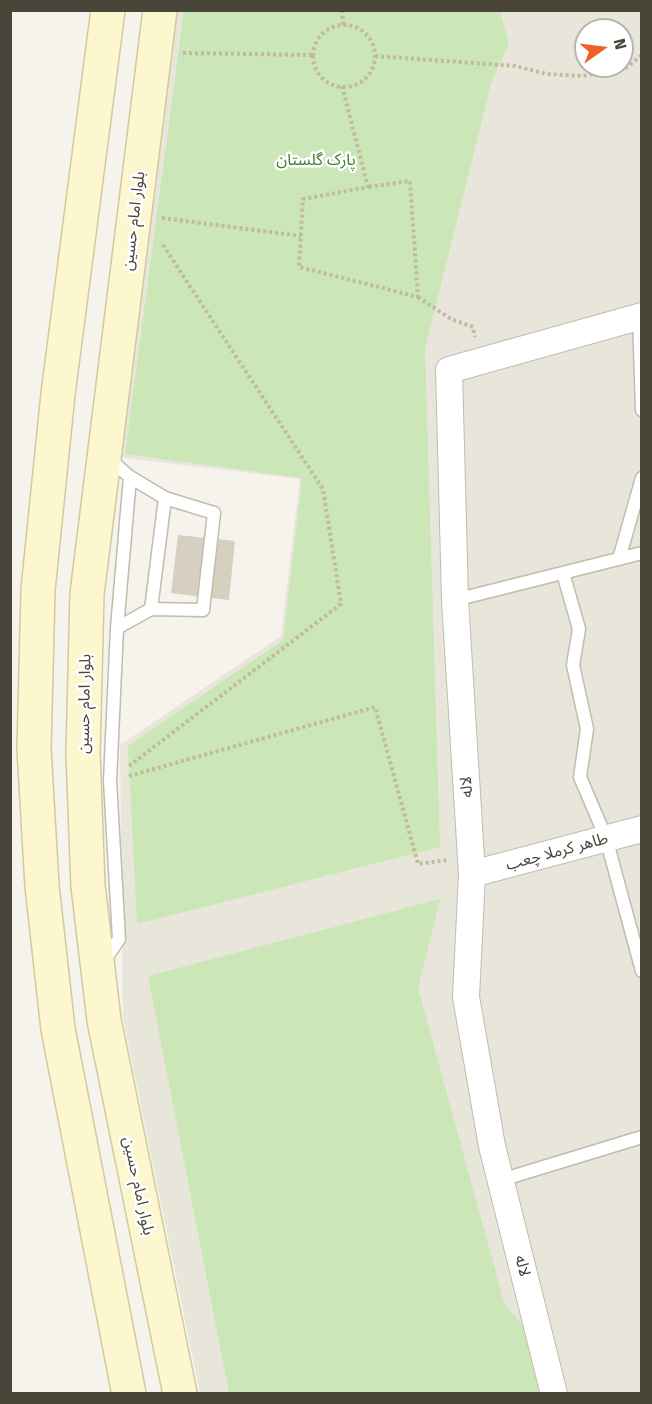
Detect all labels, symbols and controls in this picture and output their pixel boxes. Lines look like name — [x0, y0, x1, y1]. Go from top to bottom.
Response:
north arrow — [574, 18, 634, 78]
text: N — [610, 37, 631, 51]
park label: پارک گلستان — [276, 151, 356, 171]
street label: بلوار امام حسین — [118, 170, 150, 272]
street label: بلوار امام حسین — [75, 654, 95, 754]
street label: لاله — [457, 776, 477, 798]
street label: طاهر کرملا چعب — [504, 829, 610, 875]
street label: بلوار امام حسین — [118, 1135, 158, 1237]
street label: لاله — [510, 1253, 534, 1279]

